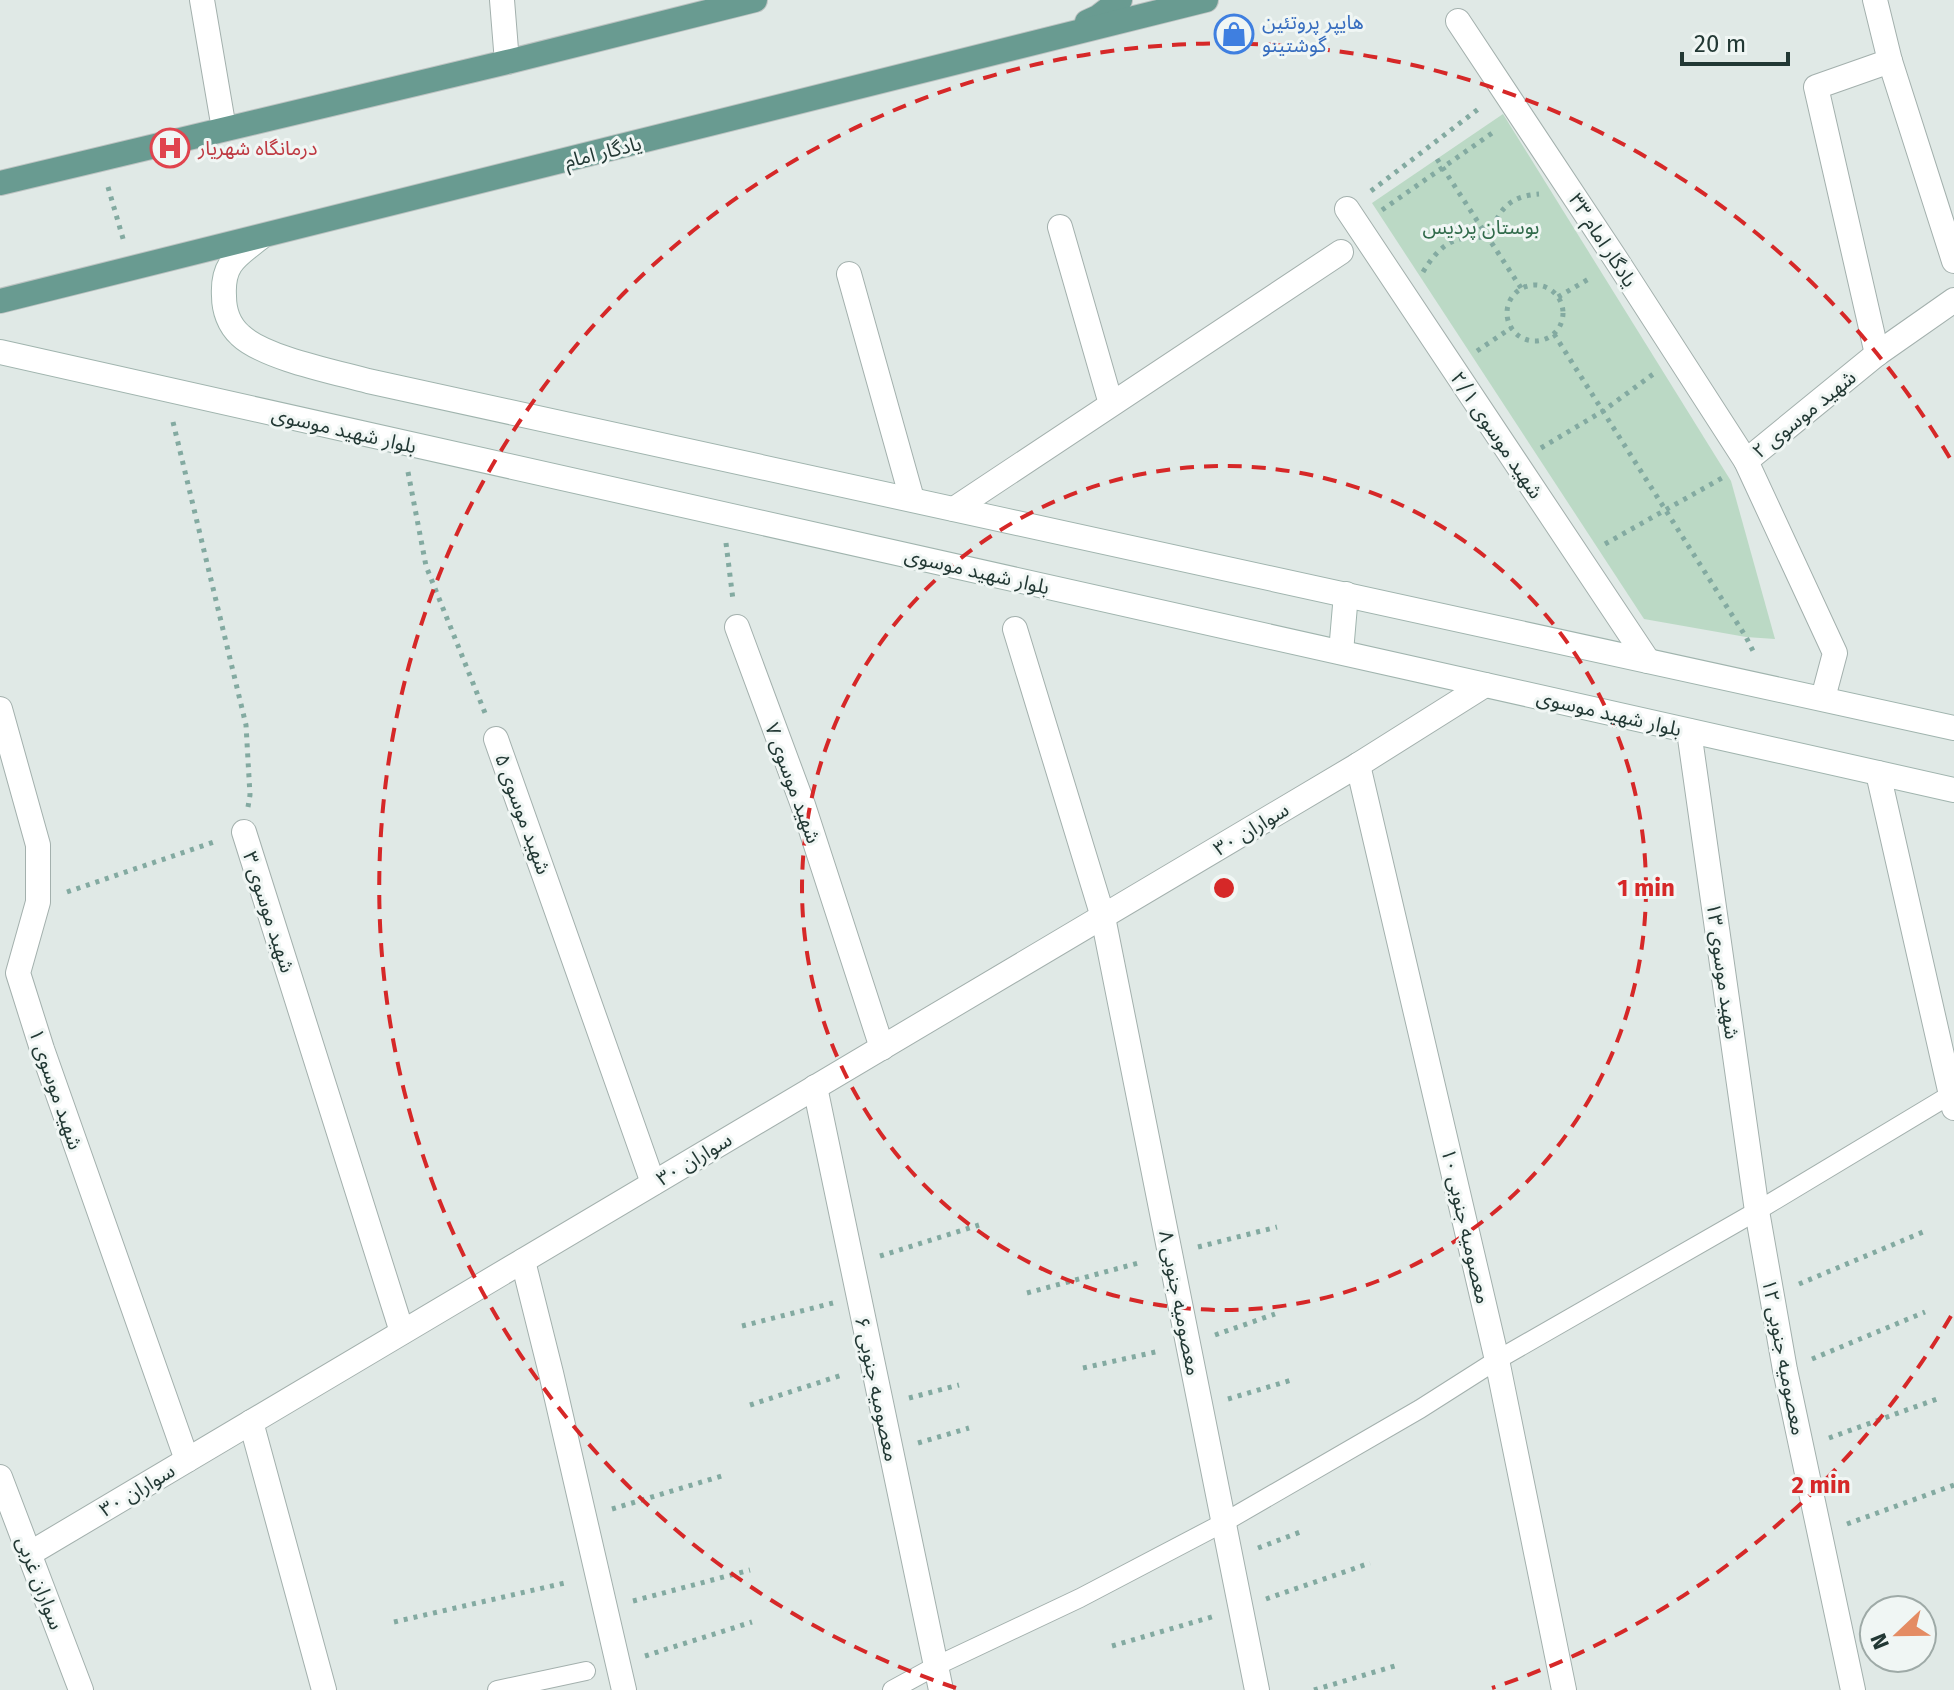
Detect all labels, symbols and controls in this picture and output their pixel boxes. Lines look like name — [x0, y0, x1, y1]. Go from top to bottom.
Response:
place label: هایپر پروتئین گوشتینو — [1262, 10, 1364, 57]
shop icon: هایپر پروتئین گوشتینو — [1213, 13, 1255, 55]
scale bar — [1682, 16, 1788, 66]
text: 20 m — [1694, 30, 1746, 58]
hospital icon: درمانگاه شهریار — [149, 127, 191, 169]
street label: یادگار امام — [562, 131, 645, 176]
place label: درمانگاه شهریار — [197, 136, 317, 160]
street label: یادگار امام ۳۳ — [1561, 189, 1642, 293]
park label: بوستان پردیس — [1423, 215, 1539, 240]
street label: شهید موسوی ۲ — [1747, 365, 1861, 463]
street label: شهید موسوی ۲/۱ — [1446, 367, 1548, 503]
street label: بلوار شهید موسوی — [269, 402, 419, 458]
street label: بلوار شهید موسوی — [902, 543, 1052, 599]
street label: بلوار شهید موسوی — [1534, 685, 1684, 741]
street label: شهید موسوی ۷ — [760, 720, 826, 846]
street label: شهید موسوی ۵ — [490, 751, 556, 877]
street label: سواران ۳۰ — [1209, 797, 1293, 861]
street label: شهید موسوی ۳ — [238, 848, 300, 976]
centre of rings — [1210, 874, 1238, 902]
text: 1 min — [1617, 874, 1675, 902]
street label: شهید موسوی ۱۳ — [1702, 901, 1744, 1041]
street label: شهید موسوی ۱ — [24, 1025, 88, 1153]
street label: سواران ۳۰ — [652, 1127, 736, 1191]
street label: معصومیه جنوبی ۱۰ — [1436, 1146, 1496, 1306]
street label: معصومیه جنوبی ۸ — [1154, 1228, 1206, 1378]
street label: معصومیه جنوبی ۱۲ — [1757, 1277, 1811, 1437]
street label: معصومیه جنوبی ۶ — [850, 1314, 904, 1464]
street label: سواران ۳۰ — [95, 1458, 179, 1522]
text: 2 min — [1792, 1471, 1851, 1499]
street label: سواران غربی — [11, 1533, 69, 1633]
north arrow — [1858, 1594, 1938, 1674]
text: N — [1865, 1629, 1895, 1653]

